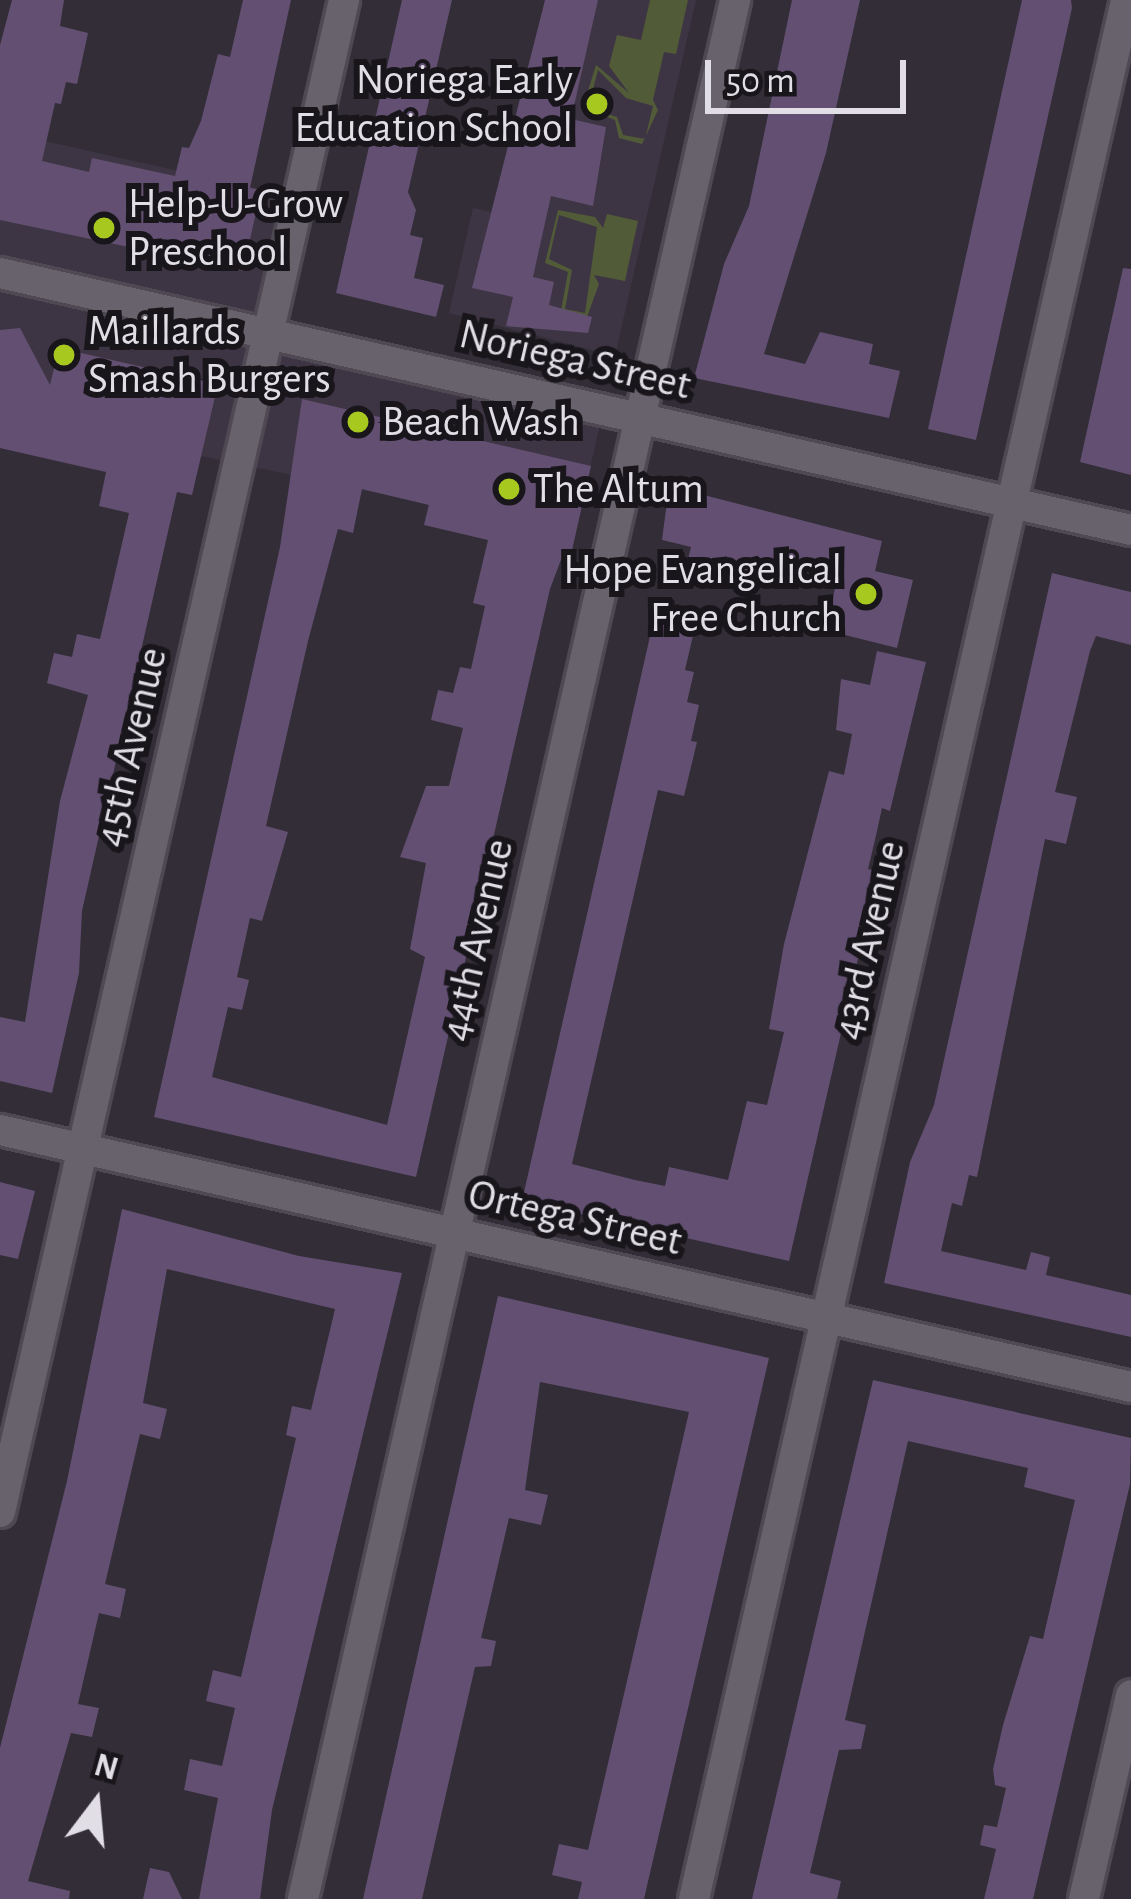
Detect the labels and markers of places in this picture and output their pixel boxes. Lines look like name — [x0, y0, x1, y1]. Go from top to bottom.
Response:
place label: Noriega Early Education School — [295, 55, 573, 154]
marker: Noriega Early Education School — [584, 91, 610, 117]
place label: Help-U-Grow Preschool — [128, 179, 343, 278]
marker: Help-U-Grow Preschool — [91, 215, 117, 241]
place label: Maillards Smash Burgers — [88, 306, 331, 404]
marker: Maillards Smash Burgers — [51, 342, 77, 368]
place label: Beach Wash — [382, 397, 580, 447]
marker: Beach Wash — [345, 409, 371, 435]
place label: The Altum — [533, 464, 704, 514]
marker: The Altum — [496, 476, 522, 502]
place label: Hope Evangelical Free Church — [563, 545, 842, 644]
marker: Hope Evangelical Free Church — [853, 581, 879, 607]

